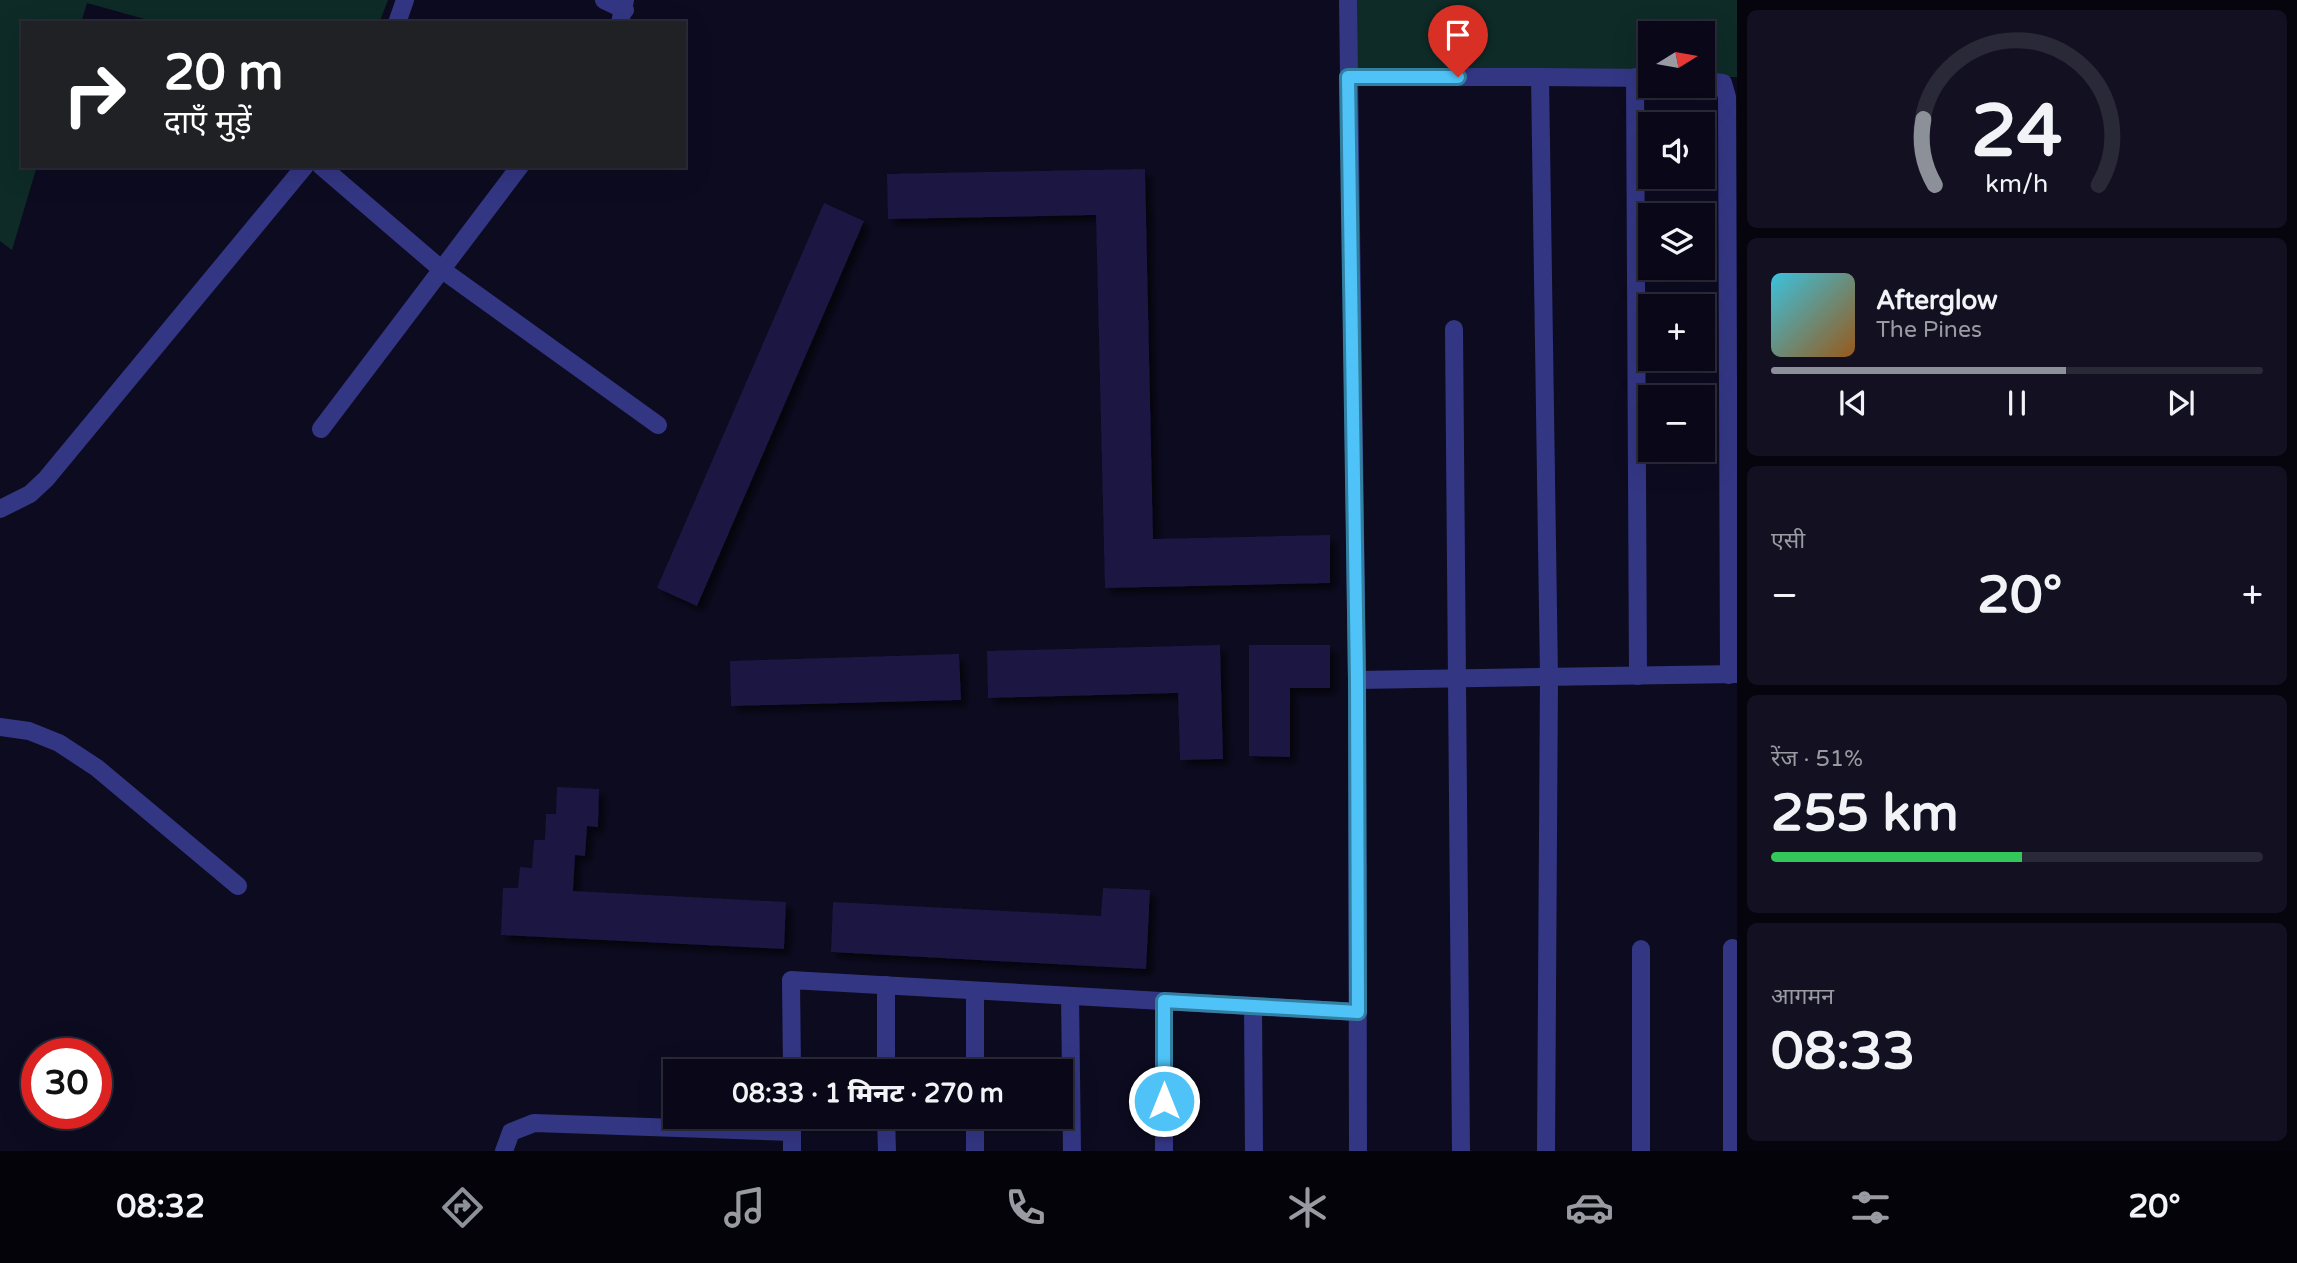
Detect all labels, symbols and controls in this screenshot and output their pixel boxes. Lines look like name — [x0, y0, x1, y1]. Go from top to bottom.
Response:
pin — [1428, 5, 1488, 77]
icon: arrive — [1439, 16, 1477, 54]
north arrow — [1638, 21, 1715, 98]
map controls — [1638, 21, 1715, 462]
text: 20 m — [164, 44, 283, 103]
icon: right — [49, 49, 140, 140]
text: 24 — [1971, 88, 2063, 176]
text: दाएँ मुड़ें — [164, 104, 252, 142]
button: sound — [1638, 112, 1715, 189]
text: km/h — [1986, 169, 2048, 199]
button: layers — [1638, 203, 1715, 280]
text: Afterglow — [1876, 285, 1998, 316]
button: + — [1638, 294, 1715, 371]
text: The Pines — [1876, 316, 1982, 344]
icon: previous — [1834, 384, 1872, 422]
icon: pause — [1998, 384, 2036, 422]
icon: next — [2162, 384, 2200, 422]
button: − — [1638, 385, 1715, 462]
text: एसी — [1771, 527, 1805, 555]
text: 20° — [1977, 564, 2062, 627]
text: − — [1771, 573, 1798, 619]
text: + — [2242, 573, 2263, 619]
text: रेंज · 51% — [1771, 745, 1863, 773]
text: 255 km — [1771, 782, 1959, 845]
text: आगमन — [1771, 983, 1834, 1011]
text: 08:33 — [1771, 1020, 1915, 1083]
speed limit sign: 30 — [21, 1038, 112, 1129]
position arrow — [1127, 1064, 1201, 1138]
text: 08:33 · 1 मिनट · 270 m — [732, 1078, 1004, 1109]
icon: directions — [438, 1183, 487, 1232]
icon: music — [720, 1183, 769, 1232]
icon: phone — [1001, 1183, 1050, 1232]
icon: climate — [1283, 1183, 1332, 1232]
icon: car — [1565, 1183, 1614, 1232]
icon: filters — [1846, 1183, 1895, 1232]
text: 08:32 — [116, 1188, 205, 1226]
text: 20° — [2128, 1188, 2181, 1226]

